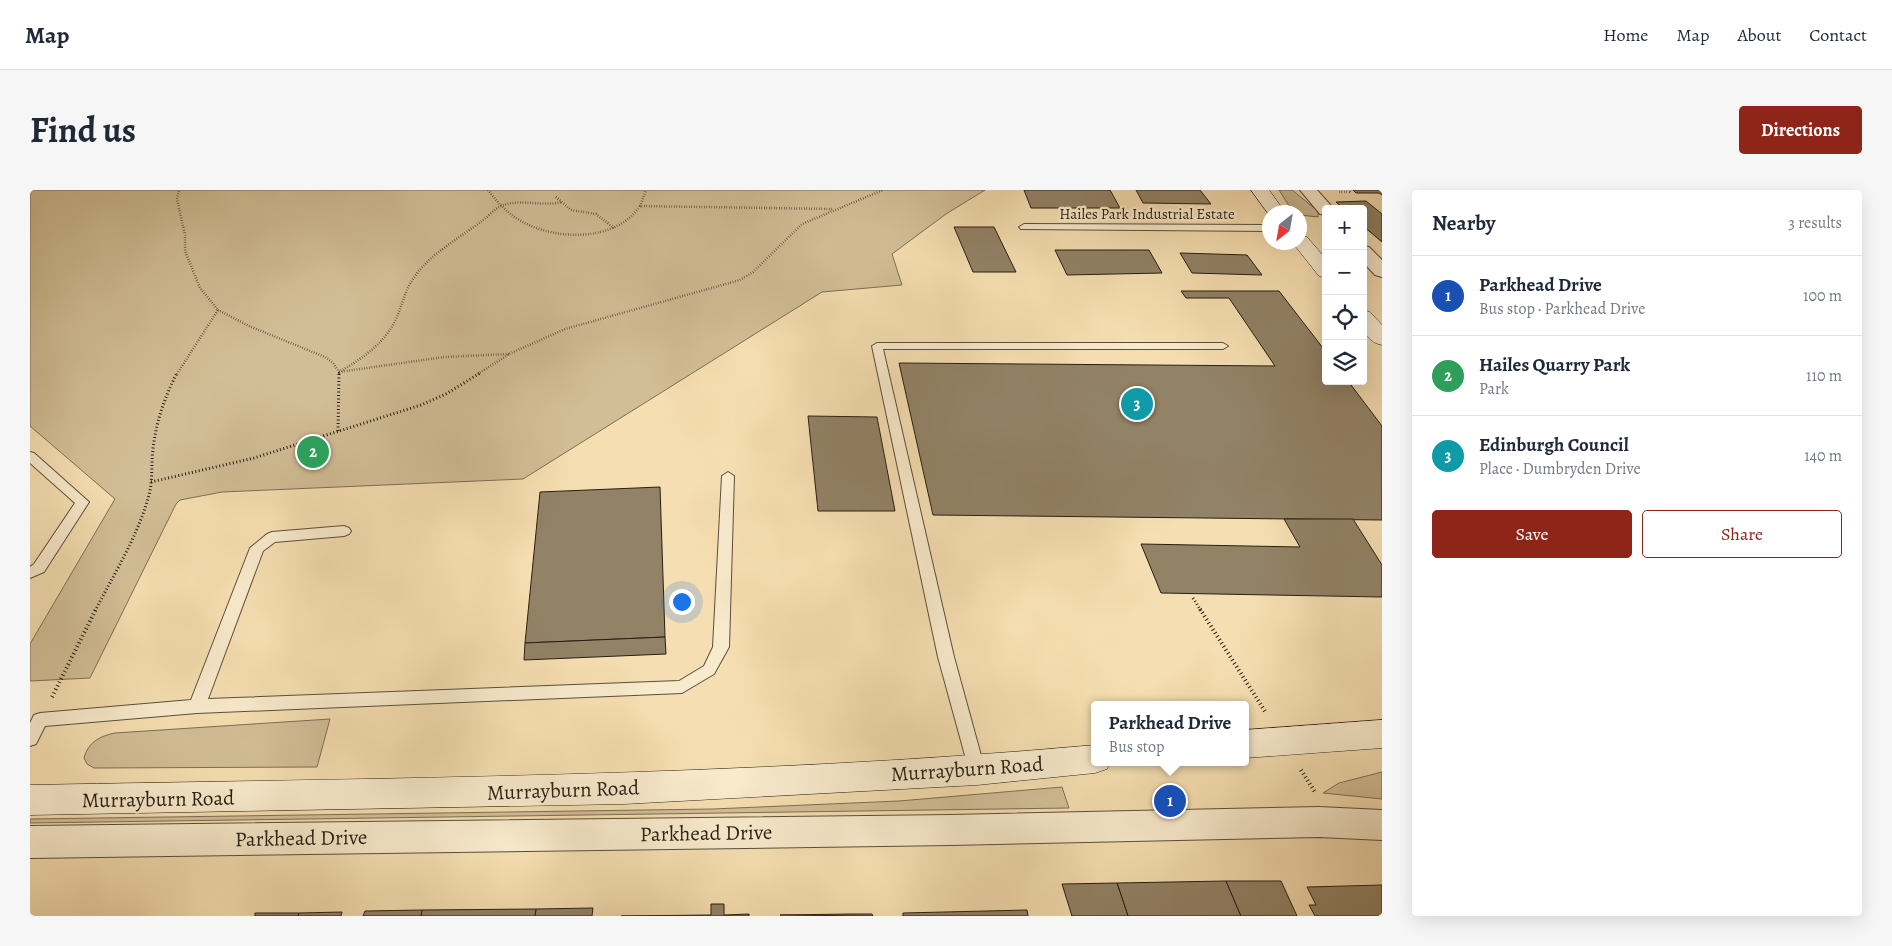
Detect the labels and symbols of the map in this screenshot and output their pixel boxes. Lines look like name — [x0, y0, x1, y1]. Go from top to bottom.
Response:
street label: Hailes Park Industrial Estate — [1059, 204, 1235, 224]
north arrow — [1262, 205, 1307, 250]
pin: 3 — [1121, 385, 1153, 423]
pin: 2 — [297, 433, 329, 471]
your location — [669, 589, 695, 615]
street label: Murrayburn Road — [890, 750, 1045, 788]
street label: Murrayburn Road — [486, 773, 641, 807]
pin: 1 — [1154, 782, 1186, 820]
street label: Murrayburn Road — [81, 784, 235, 814]
street label: Parkhead Drive — [640, 818, 772, 848]
street label: Parkhead Drive — [235, 823, 367, 853]

